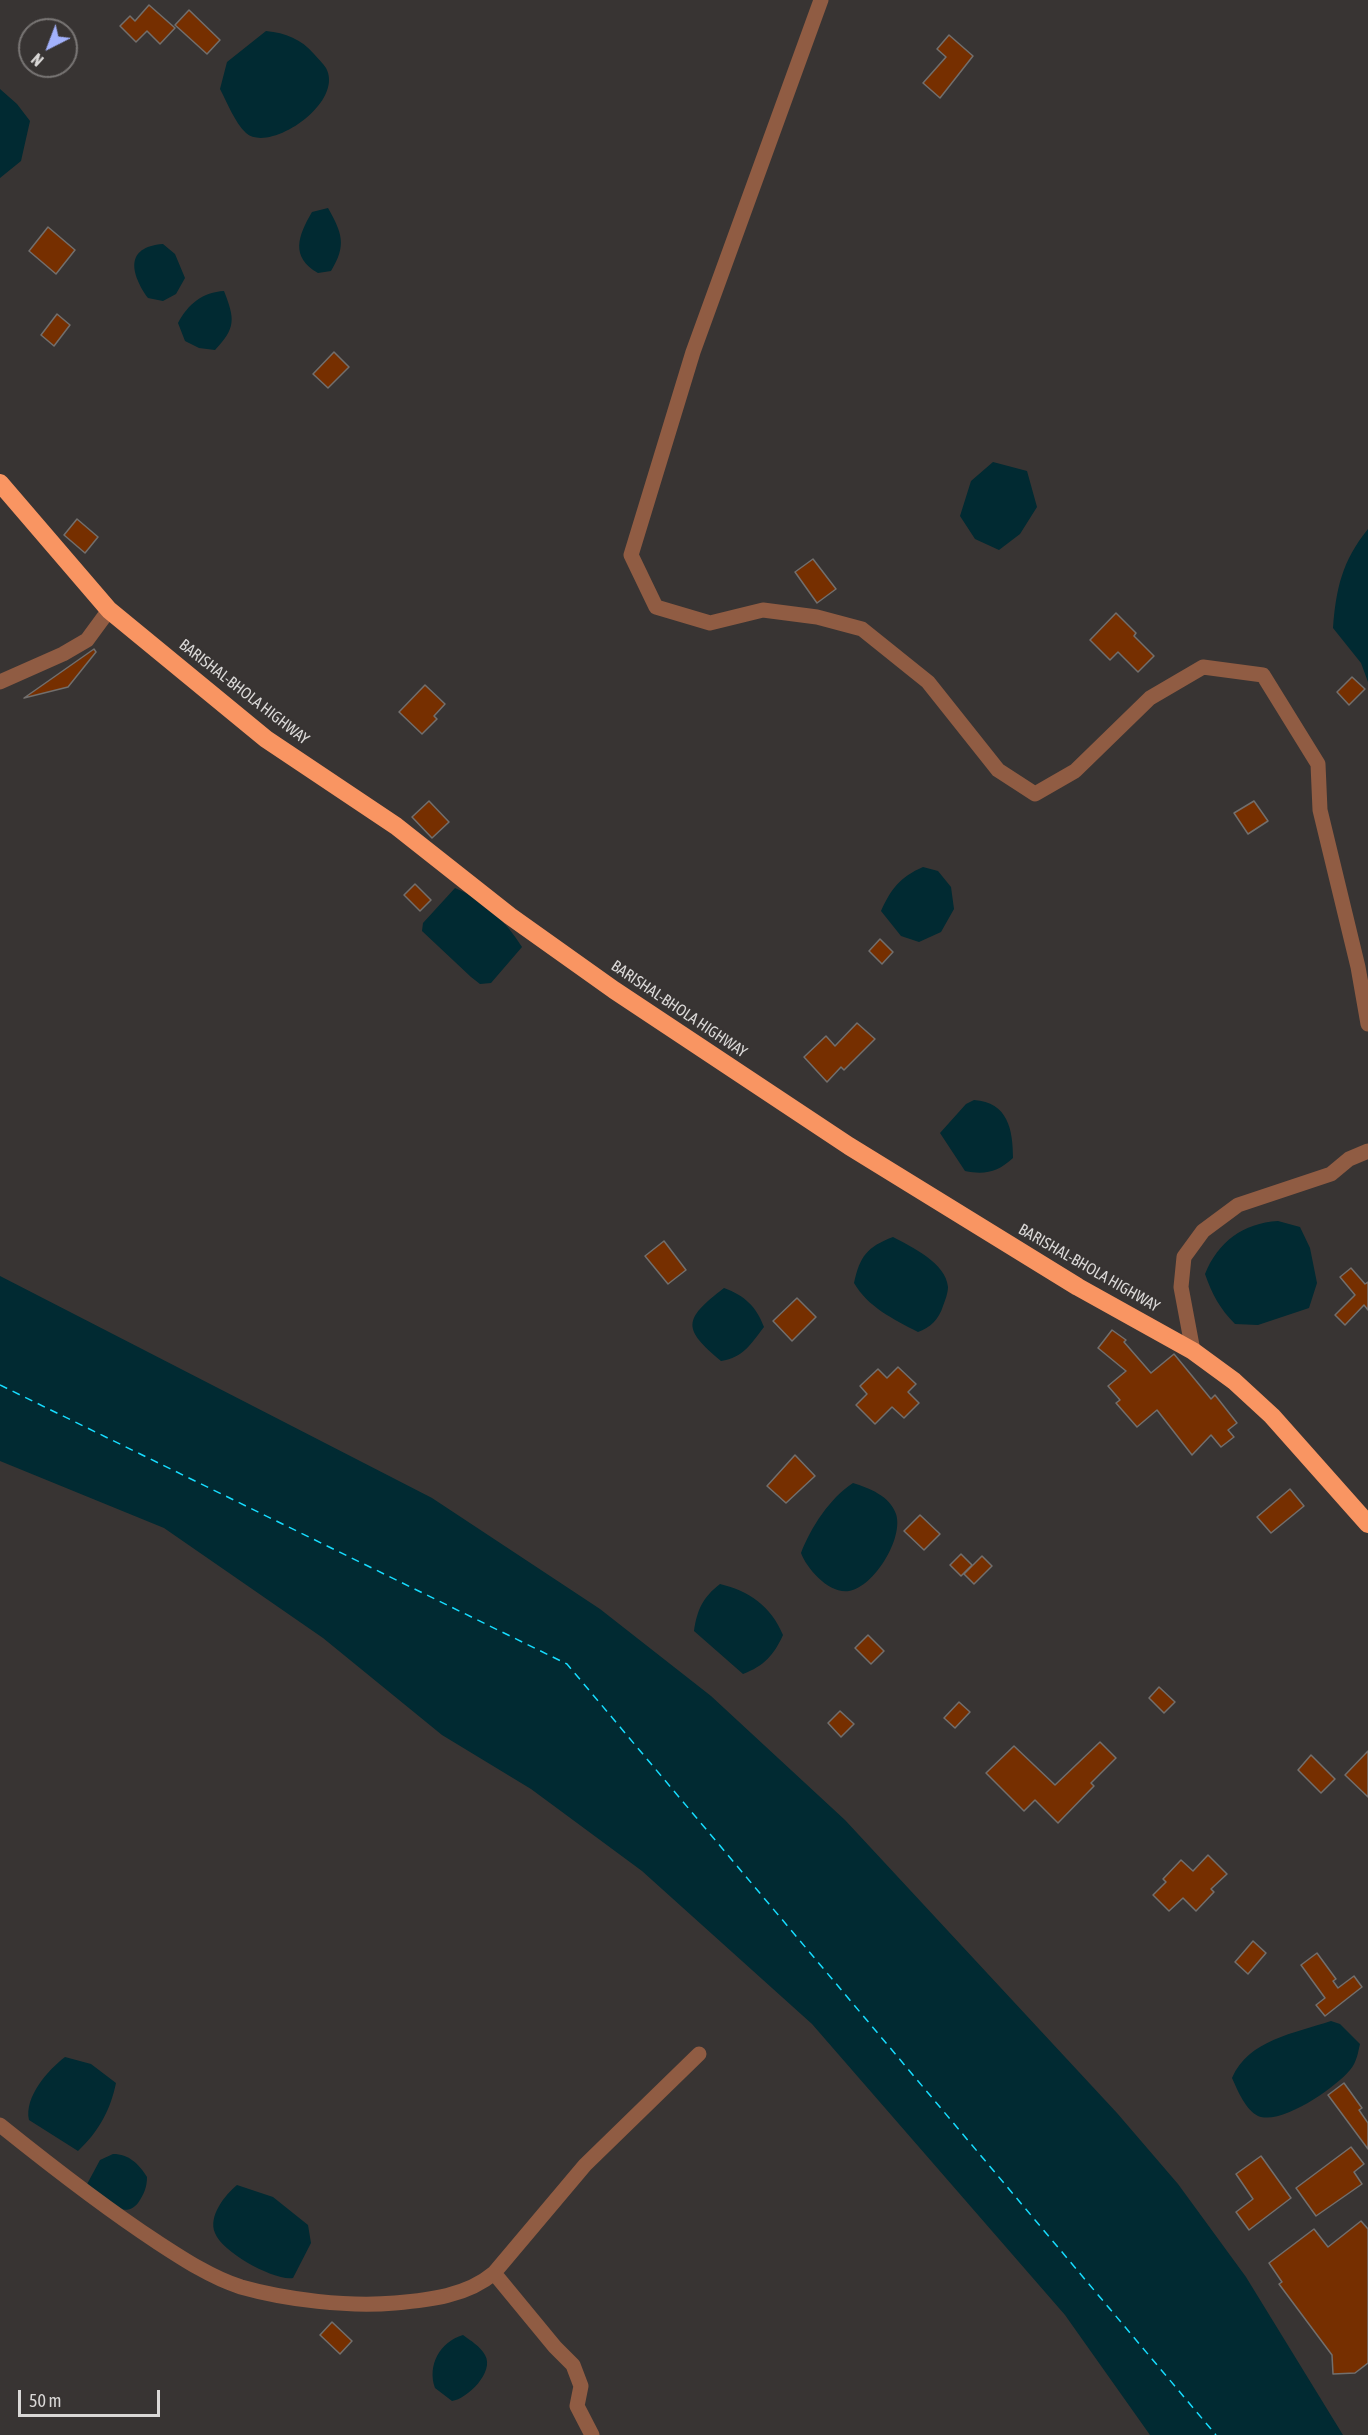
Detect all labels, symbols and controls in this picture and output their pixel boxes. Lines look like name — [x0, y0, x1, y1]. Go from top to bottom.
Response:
north arrow — [18, 18, 78, 78]
text: N — [28, 50, 47, 70]
street label: BARISHAL-BHOLA HIGHWAY — [175, 635, 313, 749]
street label: BARISHAL-BHOLA HIGHWAY — [607, 956, 751, 1062]
street label: BARISHAL-BHOLA HIGHWAY — [1015, 1220, 1163, 1316]
scale bar — [21, 2378, 164, 2416]
text: 50 m — [29, 2390, 61, 2411]

